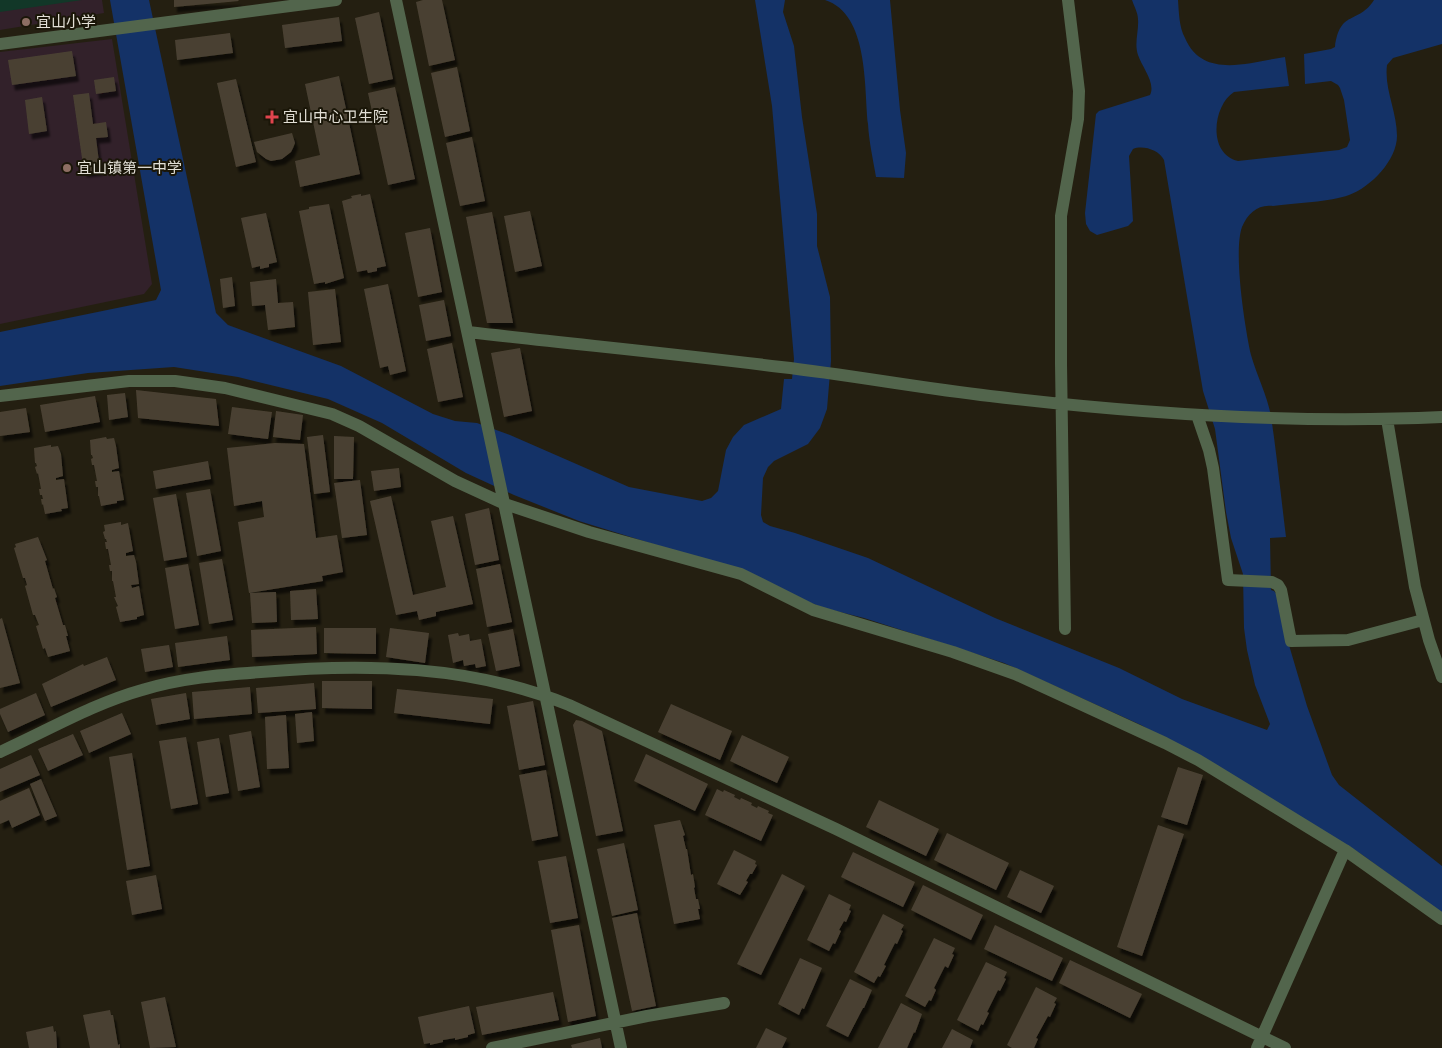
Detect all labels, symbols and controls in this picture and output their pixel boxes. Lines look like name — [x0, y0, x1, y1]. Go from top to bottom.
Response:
place label: 宜山小学 — [36, 11, 96, 32]
marker: 宜山小学 — [20, 16, 32, 28]
place label: 宜山中心卫生院 — [283, 106, 388, 127]
marker: 宜山中心卫生院 — [265, 110, 279, 124]
place label: 宜山镇第一中学 — [77, 157, 182, 178]
marker: 宜山镇第一中学 — [61, 162, 73, 174]

